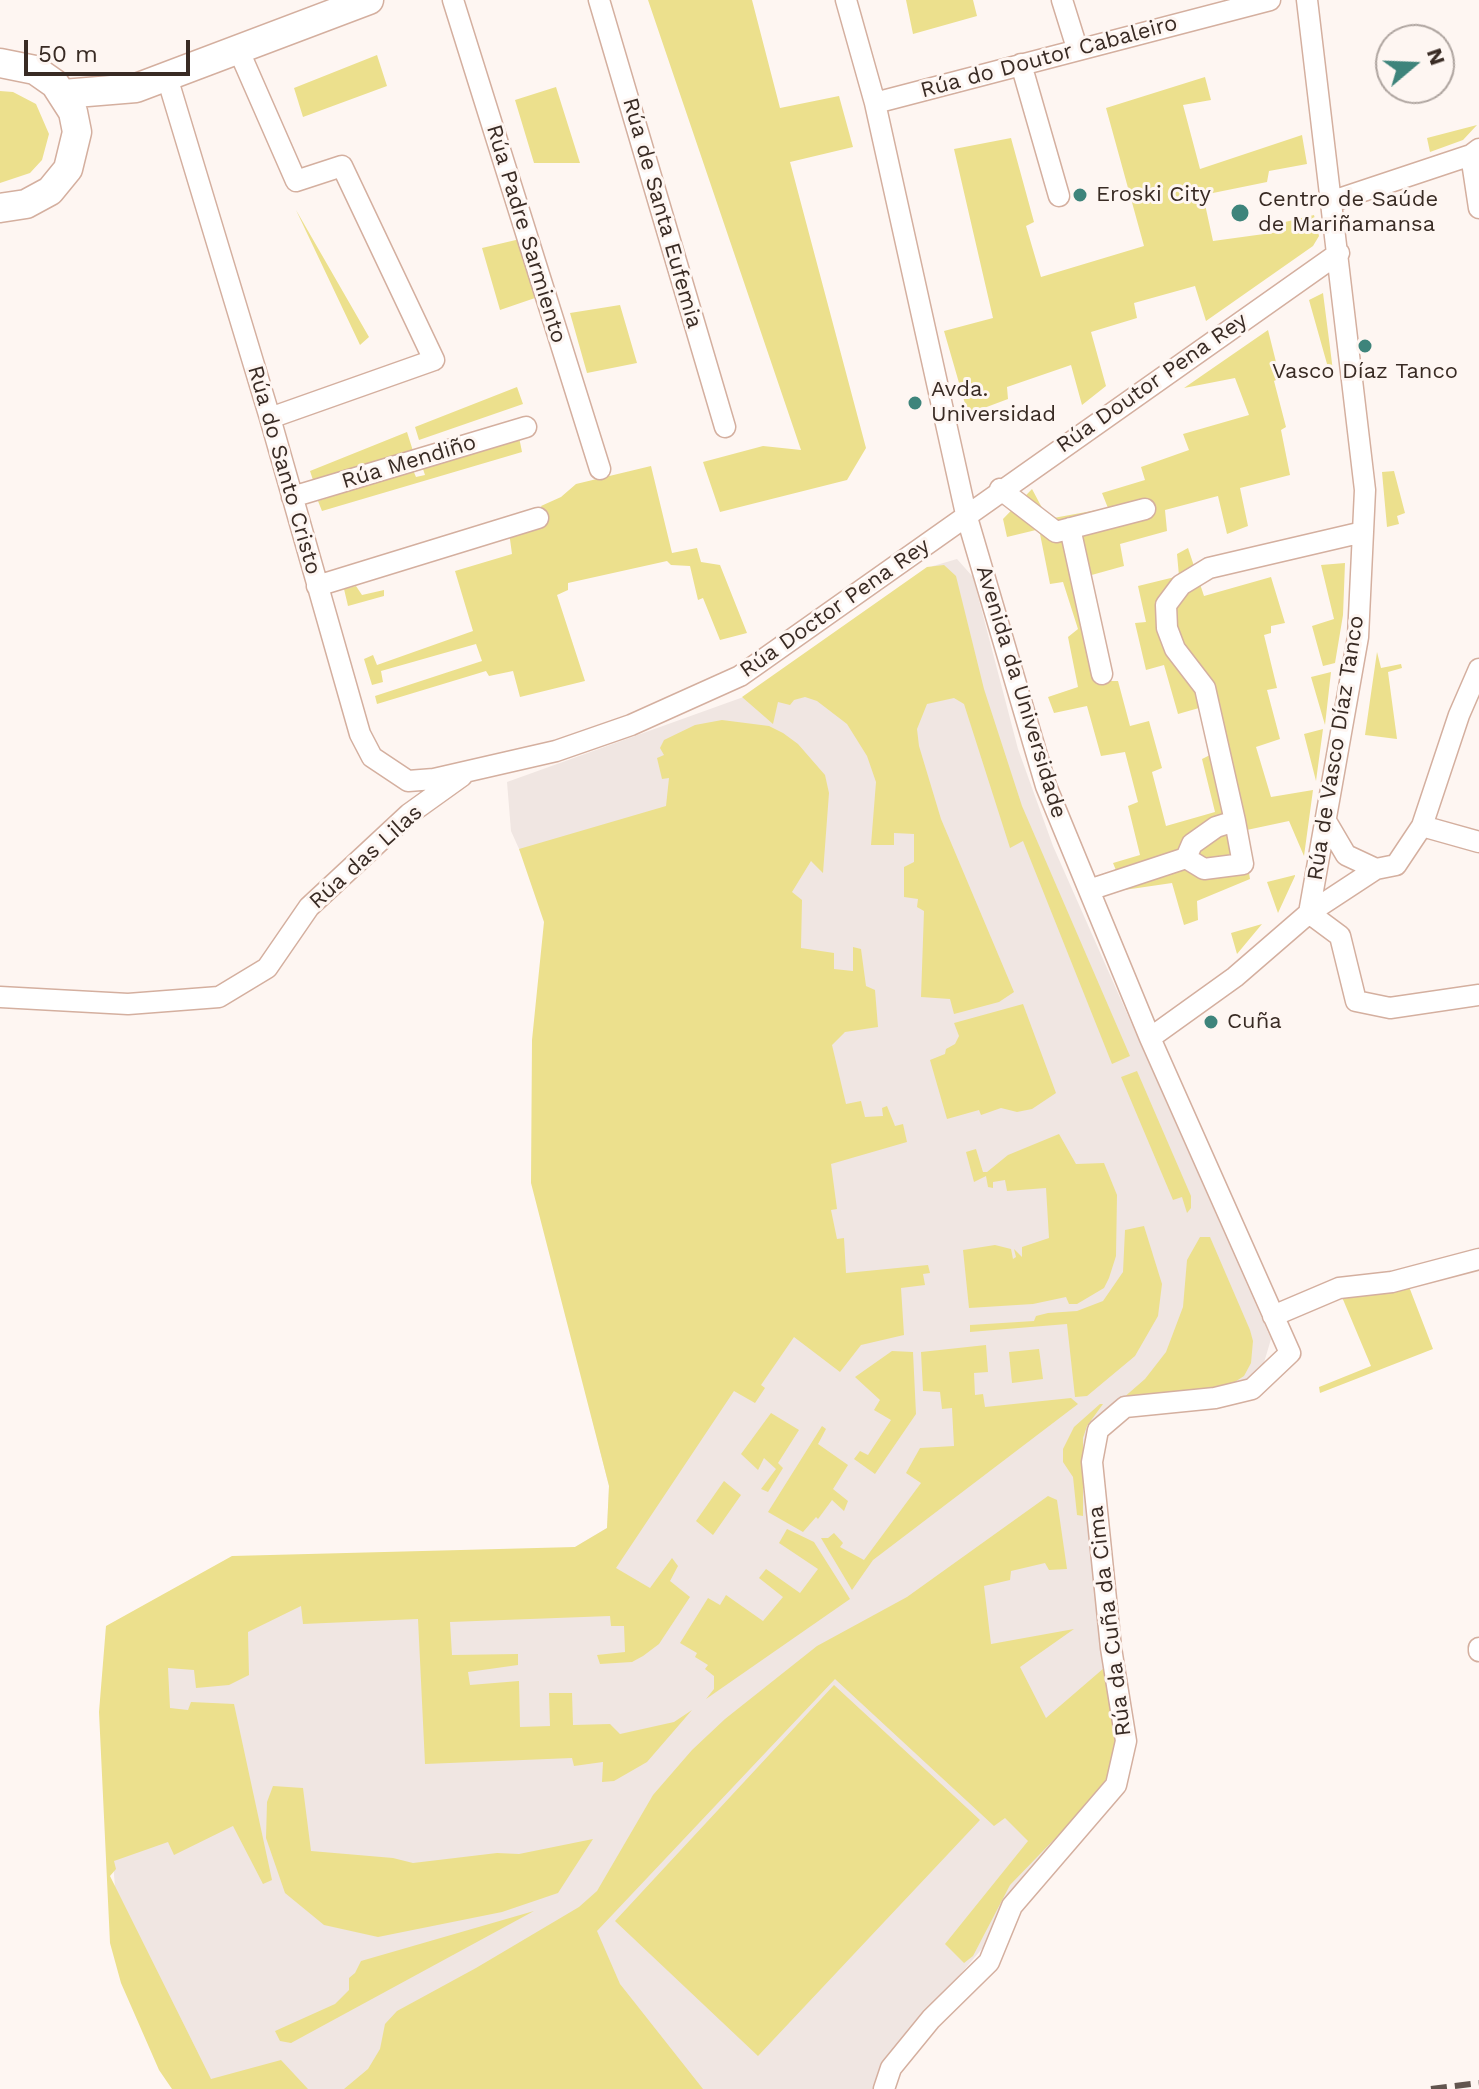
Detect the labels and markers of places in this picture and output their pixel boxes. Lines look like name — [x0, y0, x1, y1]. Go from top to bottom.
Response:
place label: Eroski City — [1096, 182, 1211, 208]
marker: Eroski City — [1071, 186, 1089, 204]
place label: Centro de Saúde de Mariñamansa — [1258, 187, 1438, 238]
marker: Centro de Saúde de Mariñamansa — [1229, 202, 1251, 224]
marker: Vasco Díaz Tanco — [1356, 337, 1374, 355]
place label: Vasco Díaz Tanco — [1272, 359, 1458, 385]
place label: Avda. Universidad — [931, 377, 1056, 428]
marker: Avda. Universidad — [906, 394, 924, 412]
place label: Cuña — [1227, 1009, 1282, 1035]
marker: Cuña — [1202, 1013, 1220, 1031]

